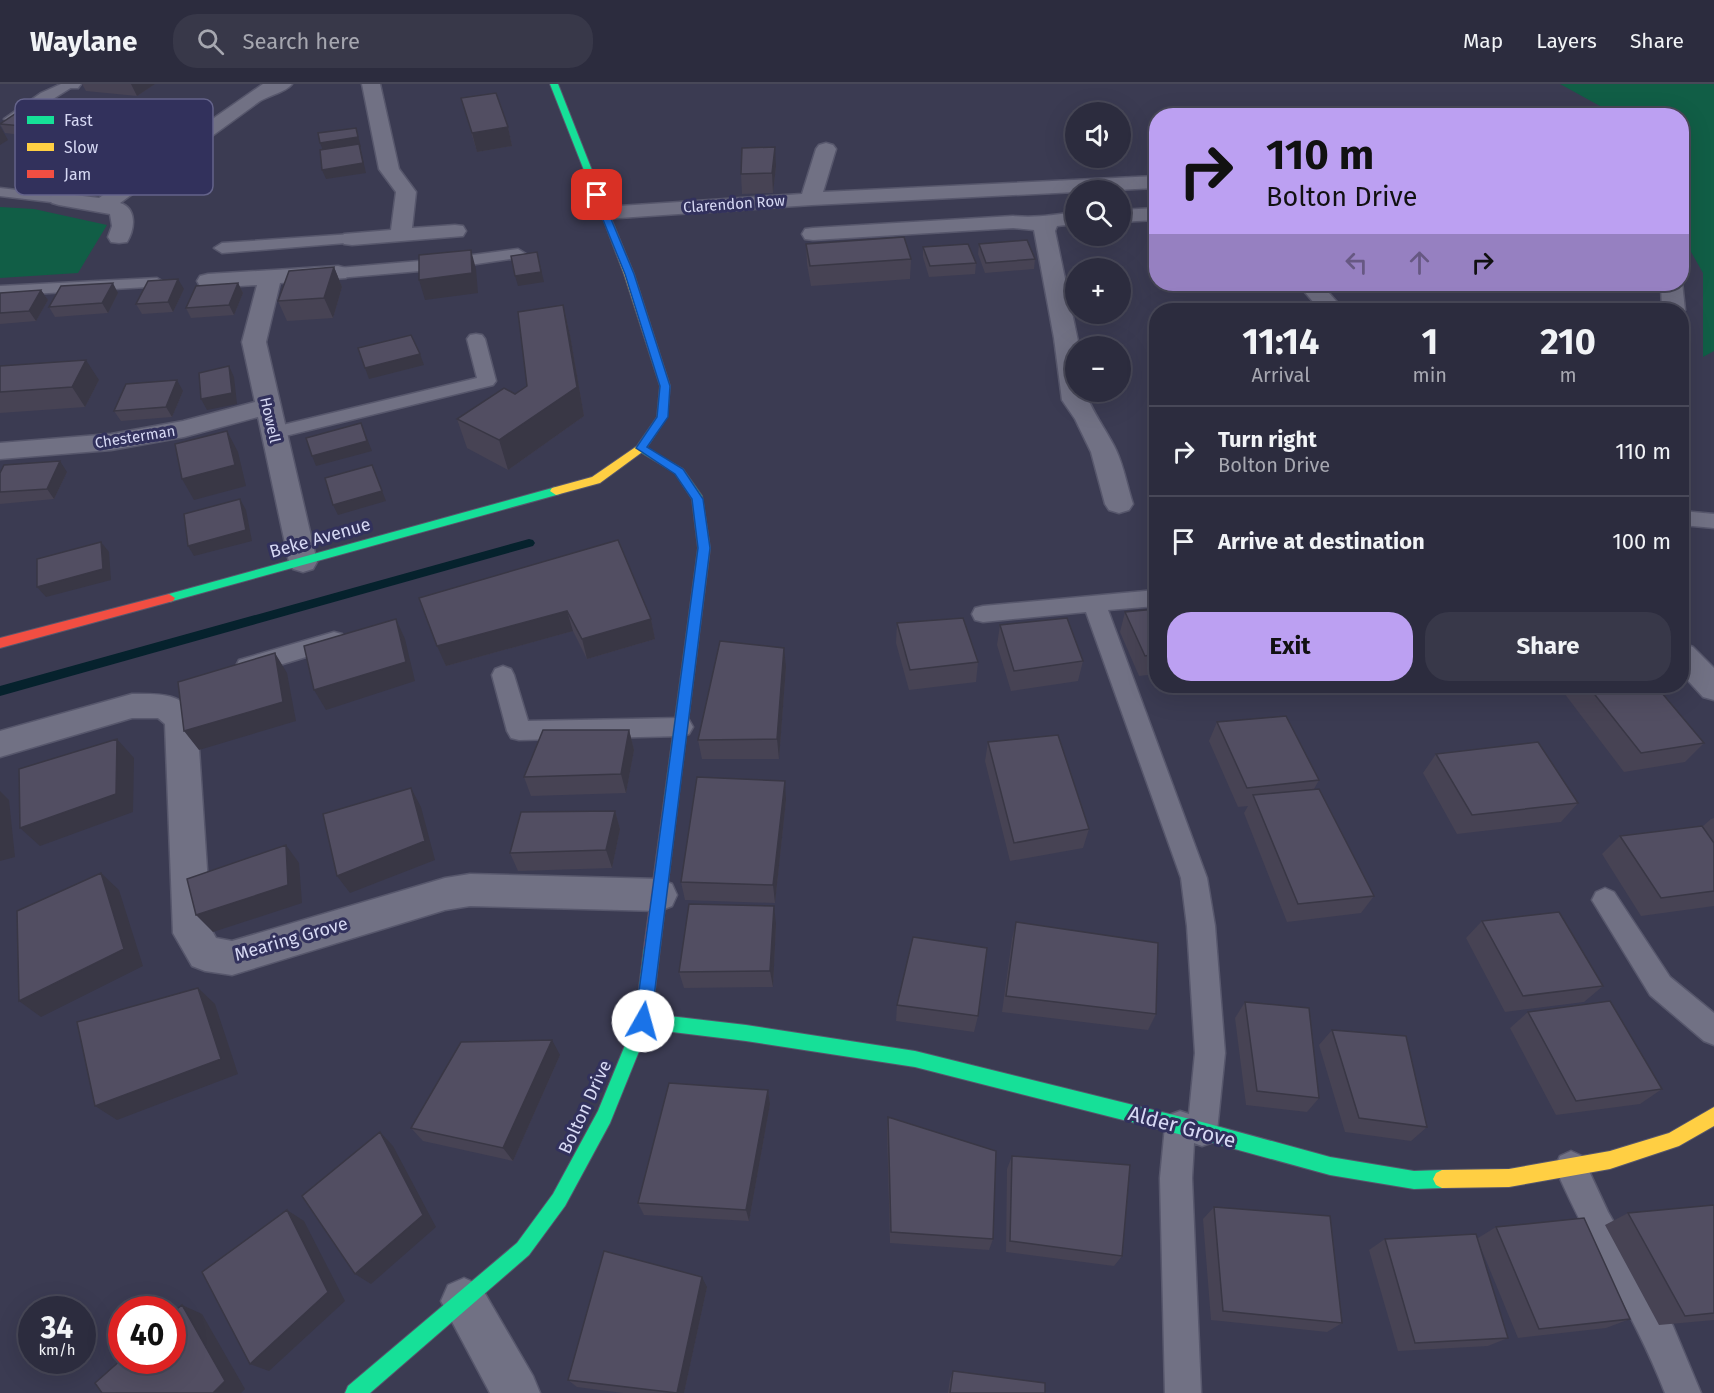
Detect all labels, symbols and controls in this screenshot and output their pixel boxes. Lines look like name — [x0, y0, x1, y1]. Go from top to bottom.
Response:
search box — [173, 14, 593, 68]
text: Waylane — [30, 25, 137, 58]
icon: search — [194, 25, 227, 58]
text: Search here — [242, 28, 360, 55]
text: Map — [1463, 28, 1503, 54]
text: Layers — [1536, 28, 1597, 54]
text: Share — [1630, 28, 1684, 54]
legend — [15, 99, 213, 195]
map controls — [1065, 102, 1131, 402]
button: sound — [1065, 102, 1131, 168]
text: Fast — [64, 111, 93, 130]
text: 110 m — [1266, 130, 1374, 180]
icon: right — [1167, 132, 1245, 210]
text: Slow — [64, 138, 99, 157]
text: Jam — [64, 165, 91, 184]
pin — [571, 169, 622, 220]
icon: arrive — [580, 178, 613, 211]
button: search — [1065, 180, 1131, 246]
text: Bolton Drive — [1266, 181, 1418, 213]
street label: Clarendon Row — [683, 191, 786, 217]
icon: left — [1340, 246, 1373, 279]
icon: ahead — [1403, 246, 1436, 279]
icon: right — [1466, 246, 1499, 279]
button: + — [1065, 258, 1131, 324]
text: 11:14 — [1242, 320, 1319, 364]
text: 1 — [1421, 320, 1438, 364]
text: 210 — [1540, 320, 1596, 364]
button: − — [1065, 336, 1131, 402]
text: Arrival — [1251, 363, 1310, 387]
text: min — [1413, 363, 1447, 387]
text: m — [1559, 363, 1577, 387]
street label: Howell — [256, 395, 284, 445]
street label: Chesterman — [93, 422, 177, 452]
text: Turn right — [1218, 426, 1317, 453]
icon: right — [1167, 435, 1200, 468]
text: 110 m — [1615, 438, 1671, 465]
text: Bolton Drive — [1218, 453, 1330, 477]
street label: Beke Avenue — [267, 513, 373, 563]
icon: arrive — [1167, 525, 1200, 558]
text: Arrive at destination — [1218, 528, 1425, 555]
text: 100 m — [1612, 528, 1671, 555]
button: Exit — [1167, 612, 1413, 681]
button: Share — [1425, 612, 1671, 681]
street label: Mearing Grove — [232, 912, 350, 966]
position arrow — [611, 989, 675, 1053]
street label: Bolton Drive — [554, 1057, 616, 1157]
street label: Alder Grove — [1125, 1100, 1239, 1154]
speed limit sign: 40 — [108, 1296, 186, 1374]
text: 34 — [41, 1310, 73, 1346]
text: km/h — [38, 1341, 76, 1359]

